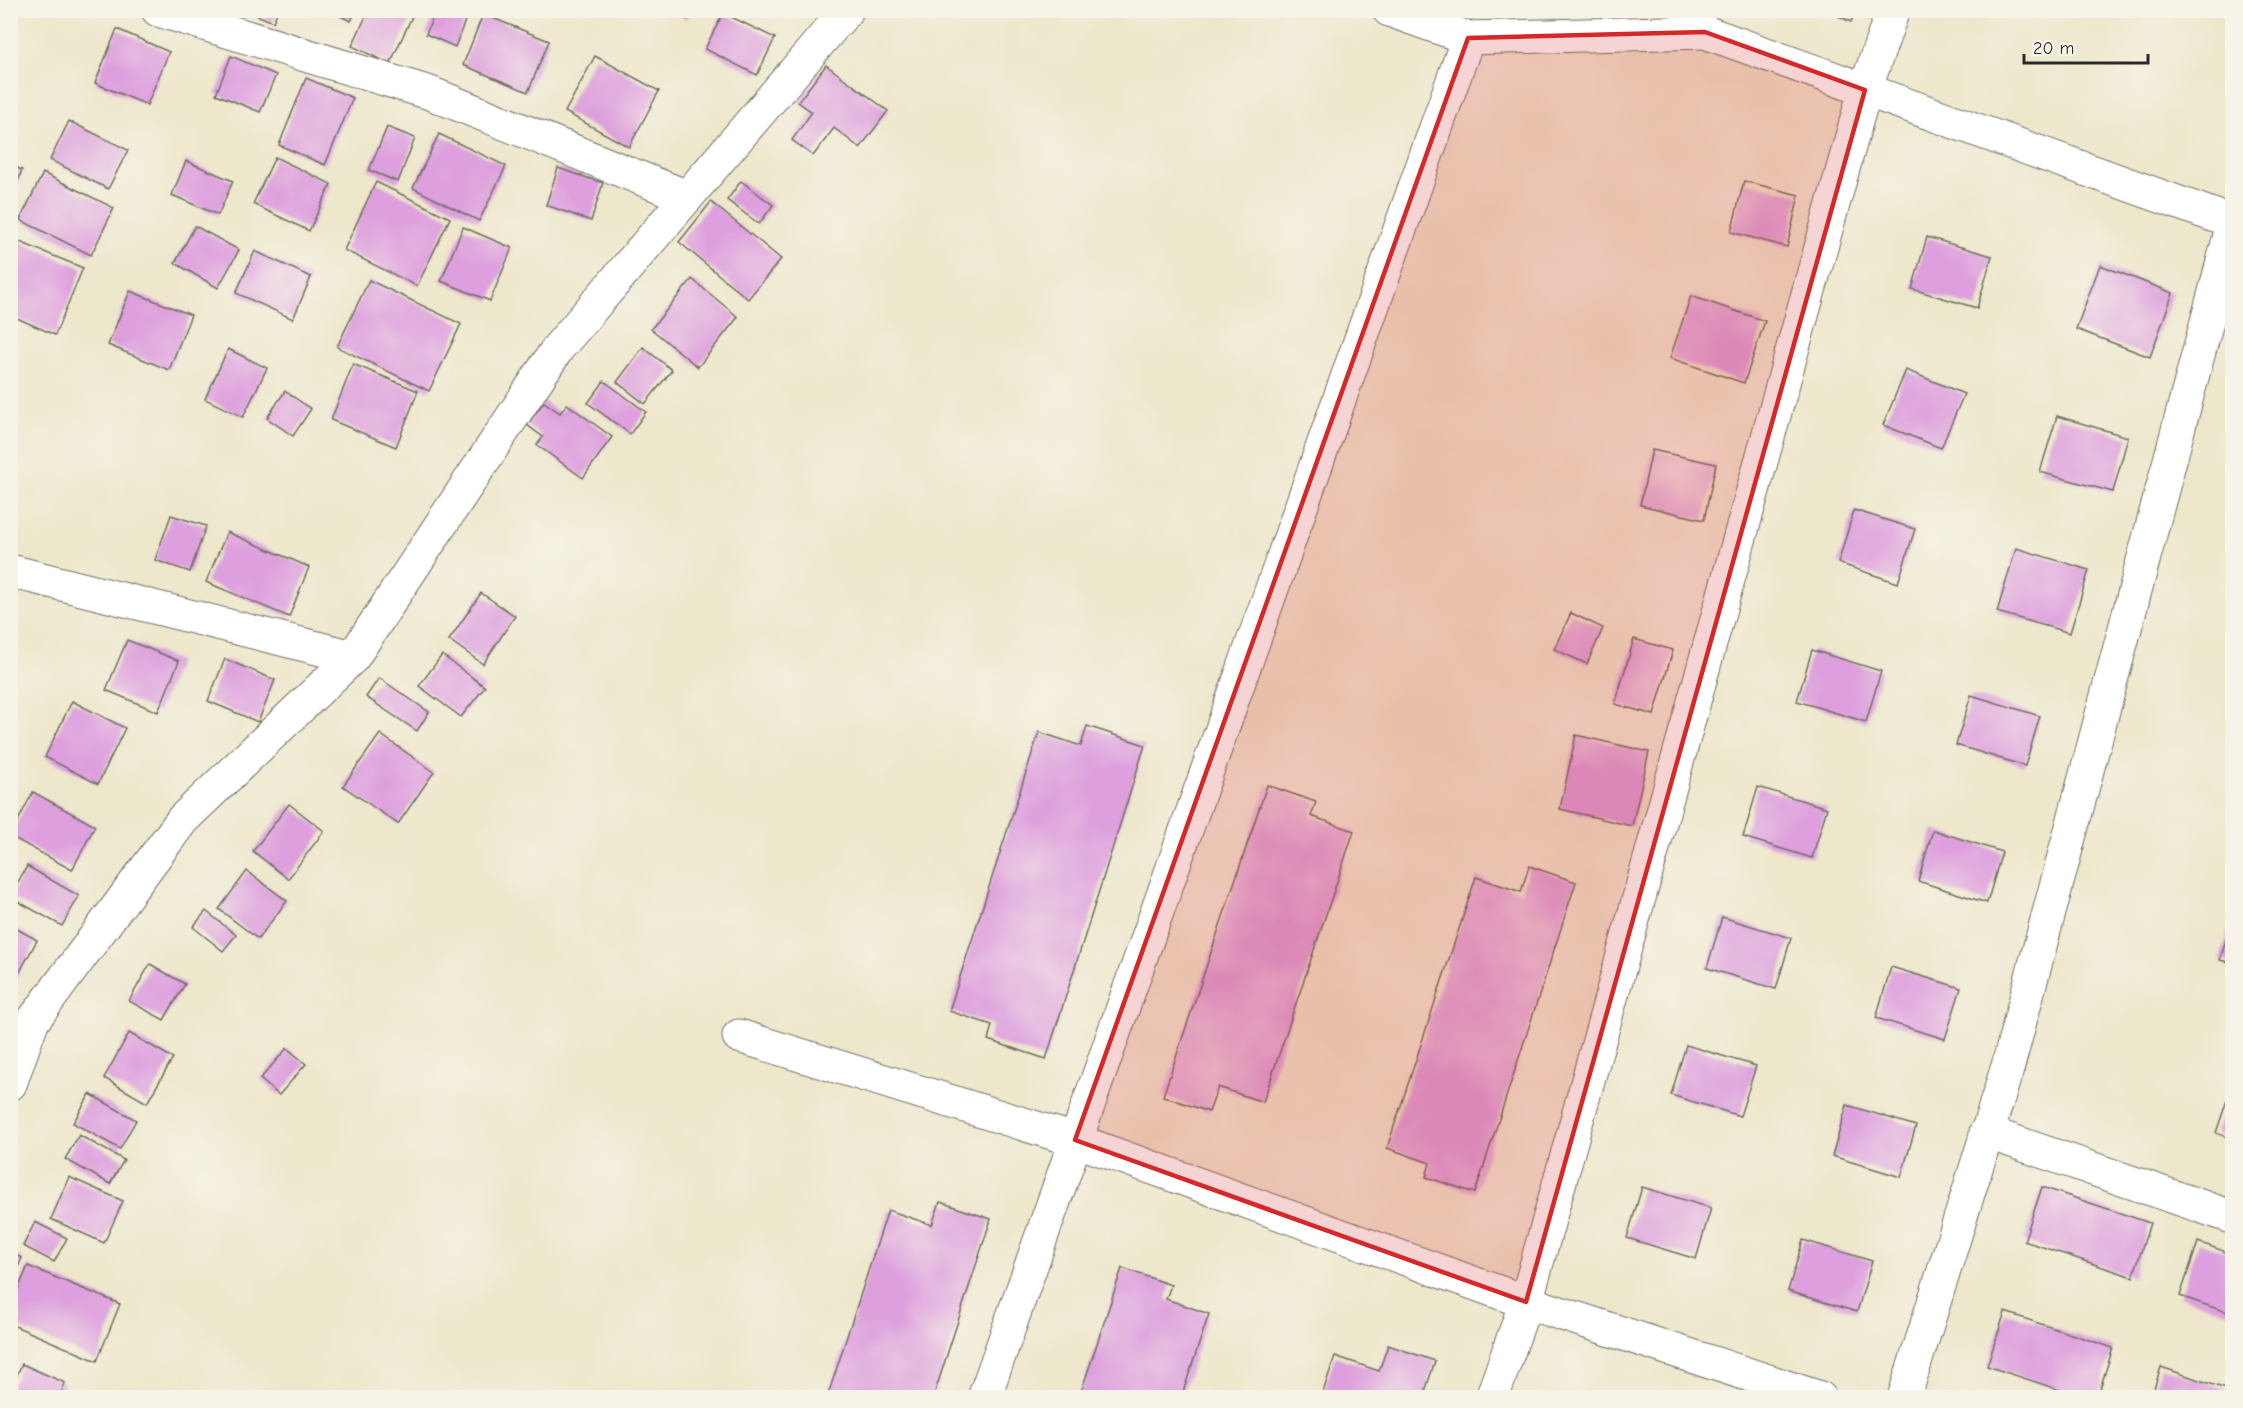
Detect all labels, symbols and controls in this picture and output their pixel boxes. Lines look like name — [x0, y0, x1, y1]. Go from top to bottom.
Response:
scale bar — [2024, 27, 2148, 65]
text: 20 m — [2033, 38, 2074, 59]

